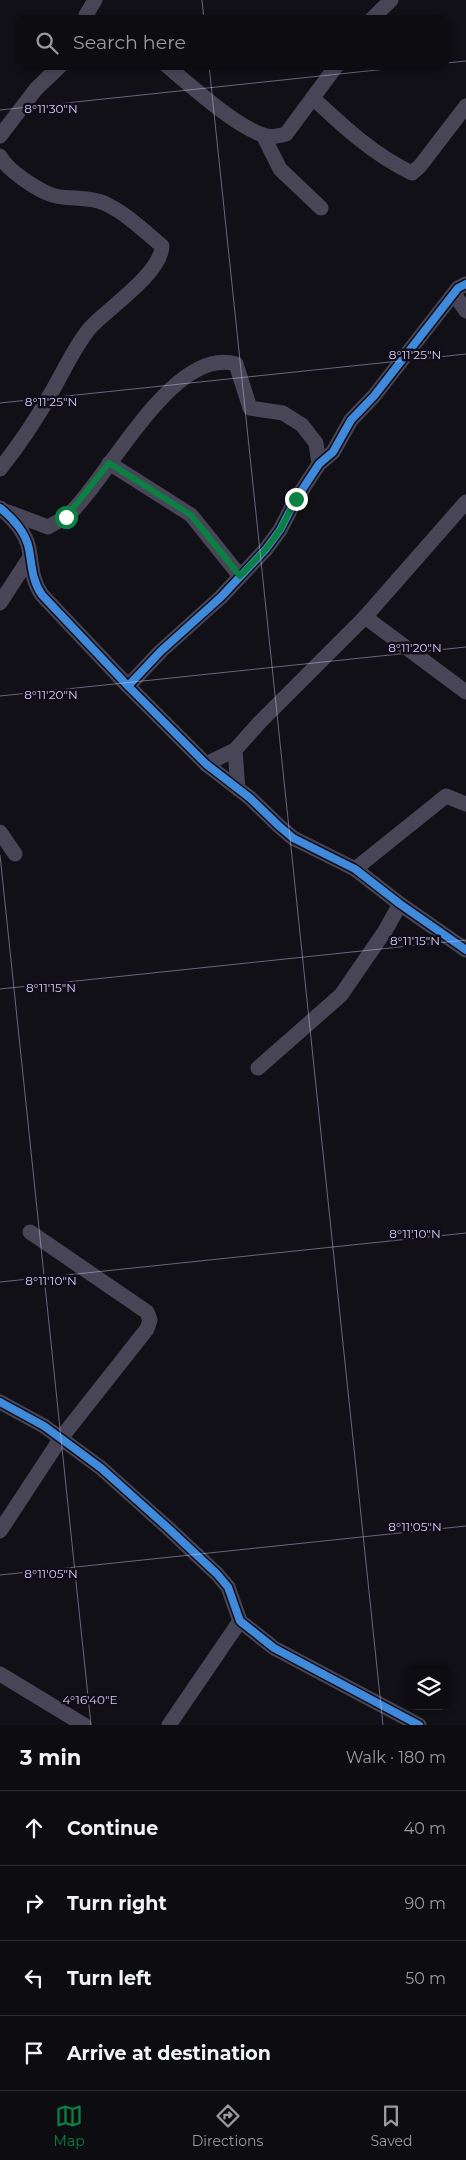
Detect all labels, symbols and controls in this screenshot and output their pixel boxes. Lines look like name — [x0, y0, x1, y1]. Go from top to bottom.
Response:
search box — [15, 15, 451, 70]
icon: search — [33, 29, 61, 57]
text: Search here — [73, 31, 186, 54]
text: 8°11'30"N — [24, 101, 78, 116]
text: 8°11'25"N — [389, 347, 441, 362]
text: 8°11'25"N — [25, 394, 77, 409]
route end — [285, 488, 308, 511]
route start — [55, 506, 78, 529]
text: 8°11'20"N — [388, 640, 442, 655]
text: 8°11'20"N — [24, 687, 78, 702]
text: 8°11'15"N — [390, 933, 440, 948]
text: 8°11'15"N — [26, 980, 76, 995]
text: 8°11'10"N — [389, 1226, 441, 1241]
text: 8°11'10"N — [25, 1273, 77, 1288]
text: 8°11'05"N — [388, 1519, 442, 1534]
text: 8°11'05"N — [24, 1566, 78, 1581]
map controls — [406, 1665, 451, 1710]
button: layers — [406, 1665, 451, 1710]
text: 4°16'40"E — [62, 1692, 118, 1707]
text: 3 min — [20, 1745, 81, 1770]
text: Walk · 180 m — [346, 1748, 446, 1767]
icon: ahead — [20, 1814, 48, 1842]
text: Continue — [67, 1817, 158, 1840]
text: 40 m — [404, 1819, 446, 1838]
icon: right — [20, 1889, 48, 1917]
text: Turn right — [67, 1892, 167, 1915]
text: 90 m — [404, 1894, 446, 1913]
icon: left — [20, 1964, 48, 1992]
text: Turn left — [67, 1967, 152, 1990]
text: 50 m — [405, 1969, 446, 1988]
icon: arrive — [20, 2039, 48, 2067]
text: Arrive at destination — [67, 2042, 271, 2065]
tab: Map — [54, 2102, 85, 2150]
tab: Directions — [192, 2102, 263, 2150]
tab: Saved — [370, 2102, 412, 2150]

